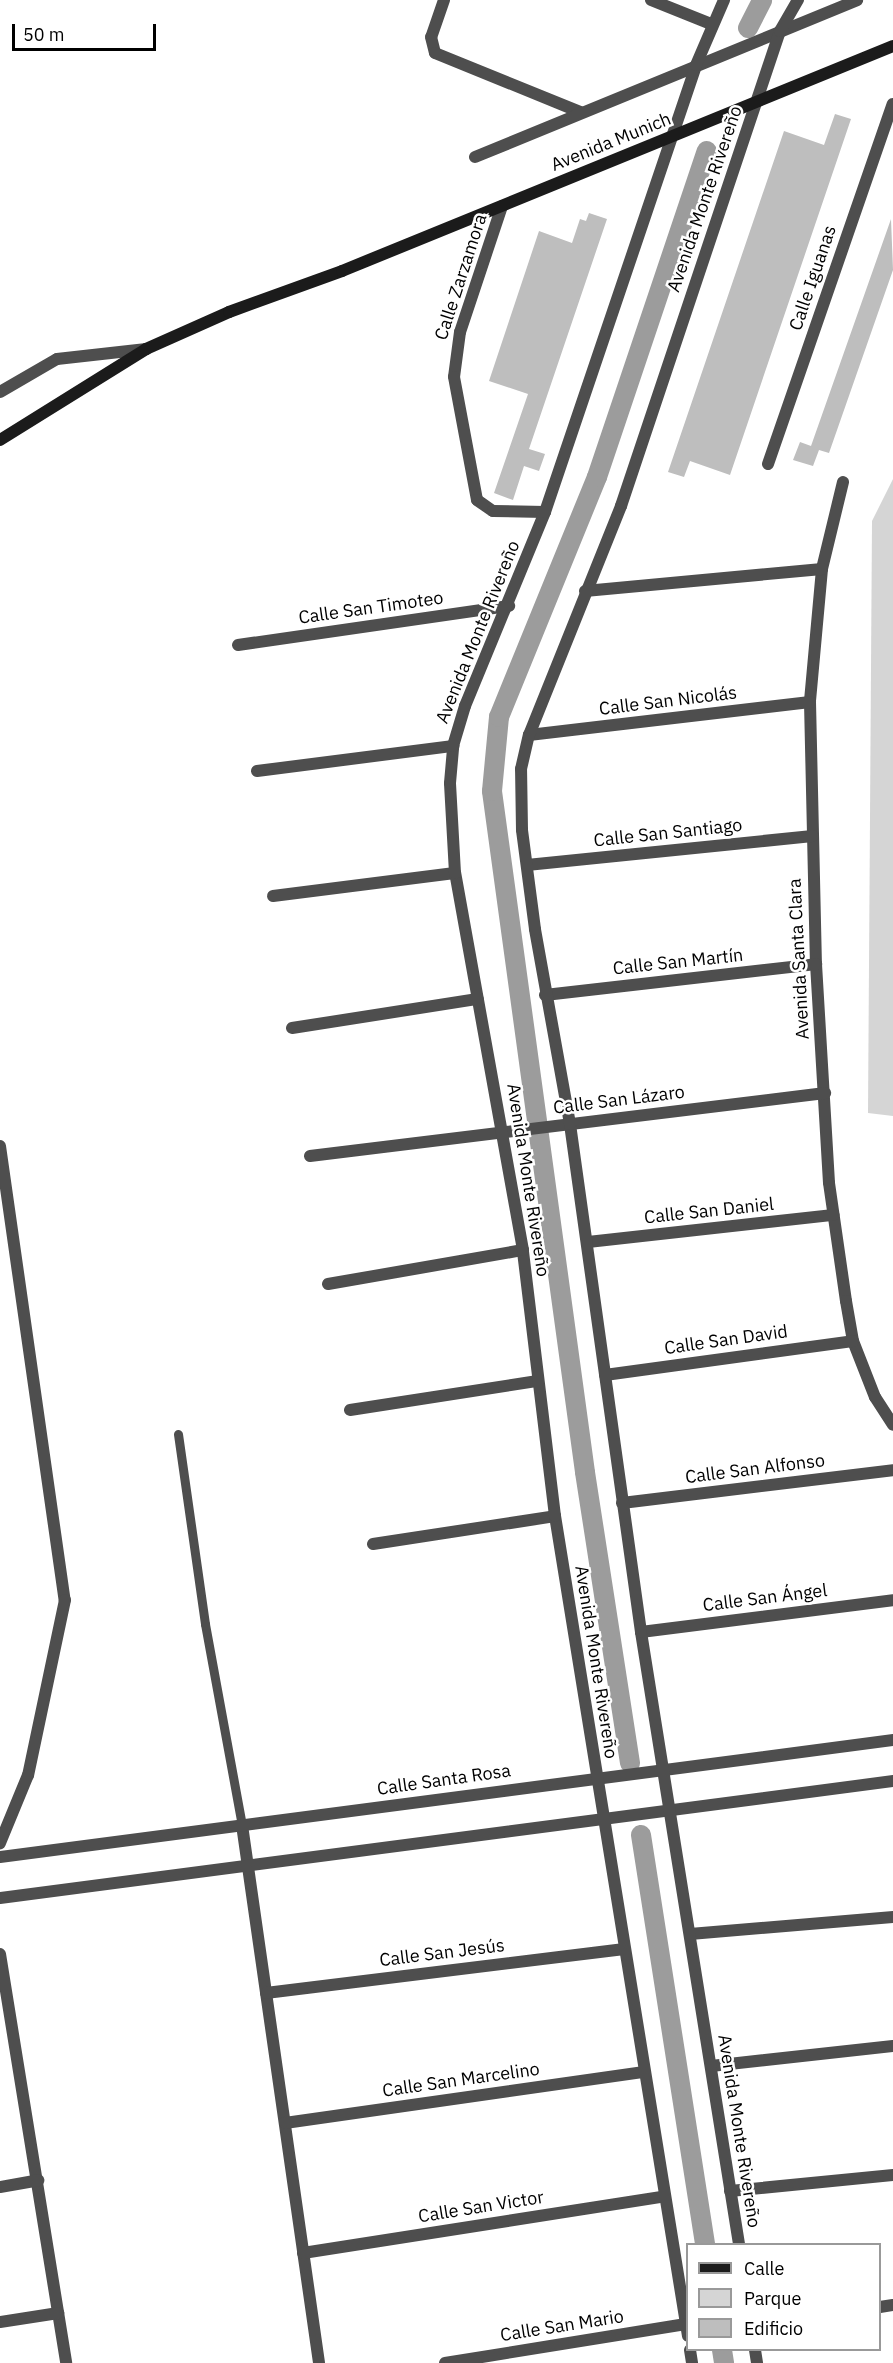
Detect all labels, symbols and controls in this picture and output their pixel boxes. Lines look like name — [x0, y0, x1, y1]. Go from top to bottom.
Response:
scale bar — [15, 12, 159, 50]
text: 50 m — [23, 23, 65, 46]
street label: Avenida Monte Rivereño — [663, 103, 747, 295]
street label: Avenida Munich — [548, 108, 674, 176]
street label: Calle Zarzamora — [430, 211, 492, 343]
street label: Calle Iguanas — [785, 223, 841, 333]
street label: Avenida Monte Rivereño — [431, 537, 525, 727]
street label: Calle San Timoteo — [297, 587, 445, 629]
street label: Calle San Nicolás — [598, 682, 738, 720]
street label: Calle San Santiago — [593, 814, 743, 852]
street label: Avenida Santa Clara — [784, 878, 814, 1040]
street label: Calle San Martín — [612, 944, 744, 980]
street label: Calle San Lázaro — [552, 1081, 686, 1119]
street label: Avenida Monte Rivereño — [502, 1082, 554, 1278]
street label: Calle San Daniel — [643, 1193, 775, 1229]
street label: Calle San David — [663, 1321, 789, 1359]
street label: Calle San Alfonso — [684, 1450, 826, 1488]
street label: Avenida Monte Rivereño — [570, 1564, 622, 1760]
street label: Calle San Ángel — [702, 1580, 828, 1616]
street label: Calle Santa Rosa — [376, 1760, 512, 1800]
street label: Calle San Jesús — [378, 1935, 506, 1971]
street label: Avenida Monte Rivereño — [713, 2033, 765, 2229]
street label: Calle San Marcelino — [381, 2058, 541, 2102]
street label: Calle San Victor — [417, 2186, 545, 2228]
legend — [686, 2243, 881, 2351]
text: Calle — [744, 2257, 784, 2280]
text: Parque — [744, 2287, 801, 2310]
street label: Calle San Mario — [499, 2306, 625, 2346]
text: Edificio — [744, 2317, 803, 2340]

